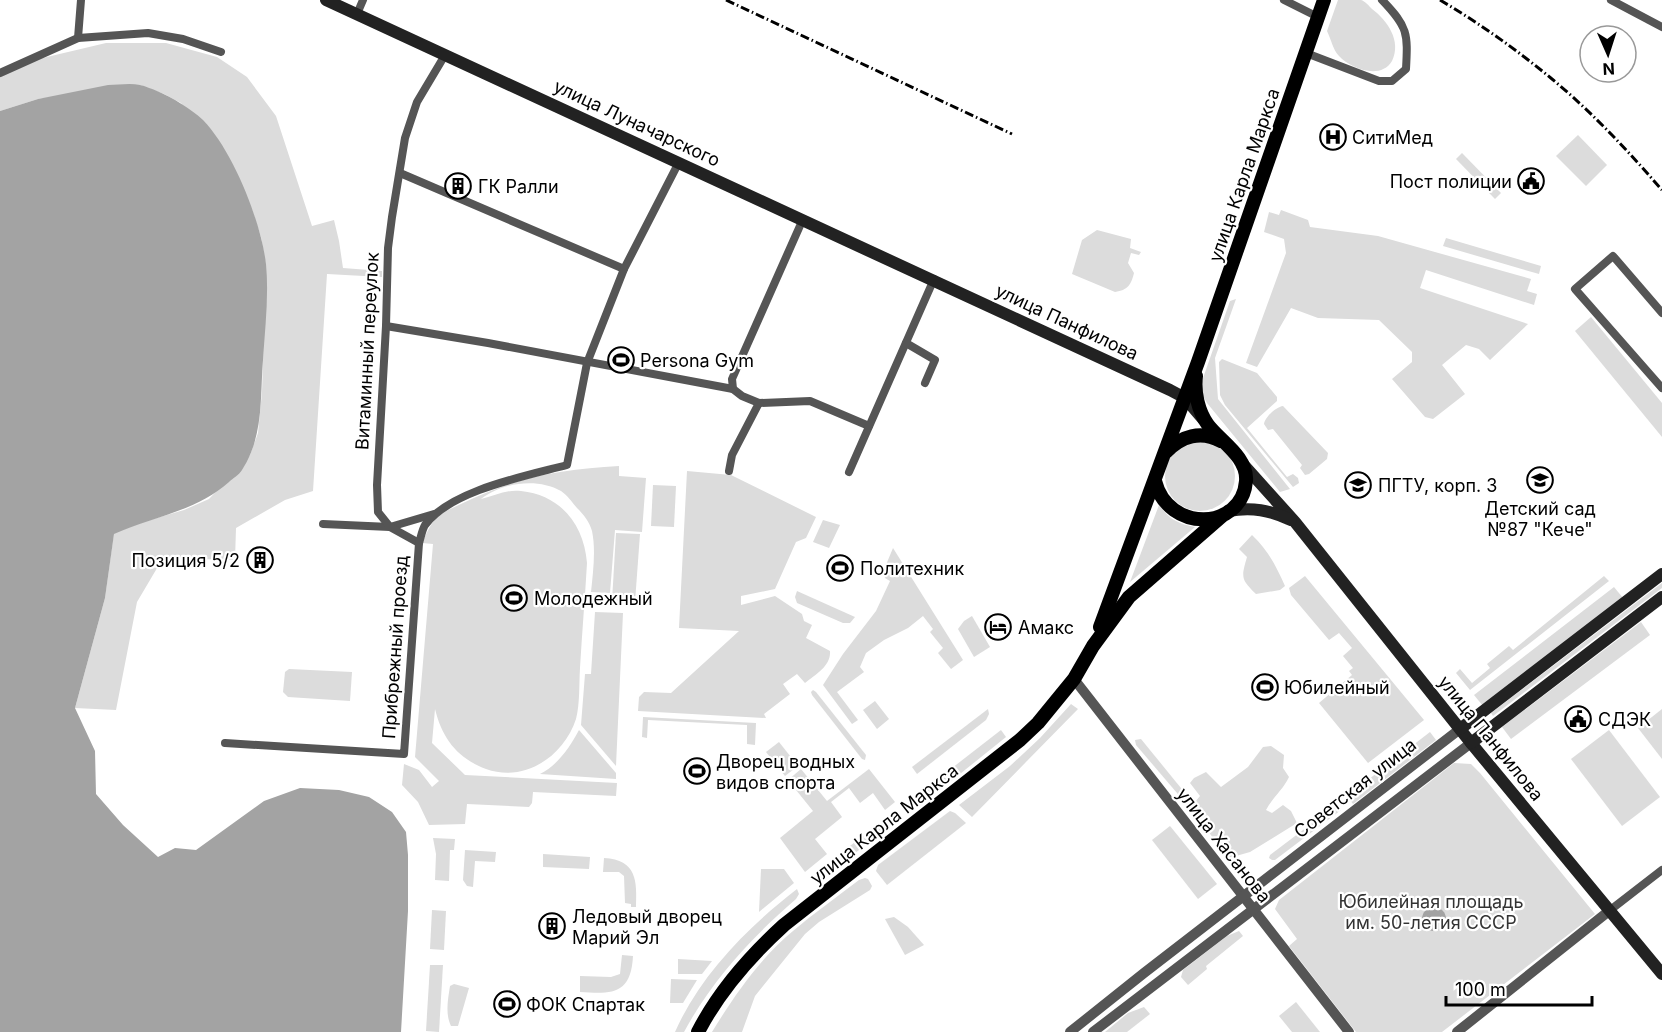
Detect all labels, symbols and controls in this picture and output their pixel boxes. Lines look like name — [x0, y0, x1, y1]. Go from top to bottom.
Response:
north arrow — [1578, 24, 1638, 84]
text: N — [1602, 59, 1615, 79]
street label: улица Луначарского — [551, 75, 723, 171]
street label: улица Карла Маркса — [1204, 85, 1284, 265]
hospital icon: СитиМед — [1318, 122, 1348, 152]
place label: СитиМед — [1352, 127, 1433, 148]
public building icon: Пост полиции — [1516, 166, 1546, 196]
building icon: ГК Ралли — [443, 171, 473, 201]
place label: Пост полиции — [1390, 171, 1512, 192]
place label: ГК Ралли — [478, 176, 559, 197]
street label: Витаминный переулок — [351, 251, 383, 450]
street label: улица Панфилова — [992, 280, 1142, 364]
sports icon: Persona Gym — [606, 345, 636, 375]
place label: Persona Gym — [640, 350, 754, 371]
school or university icon: Детский сад №87 "Кече" — [1525, 465, 1555, 495]
school or university icon: ПГТУ, корп. 3 — [1343, 470, 1373, 500]
place label: ПГТУ, корп. 3 — [1378, 475, 1497, 496]
place label: Детский сад №87 "Кече" — [1484, 498, 1596, 540]
building icon: Позиция 5/2 — [245, 545, 275, 575]
place label: Позиция 5/2 — [131, 550, 240, 571]
sports icon: Политехник — [825, 553, 855, 583]
street label: Прибрежный проезд — [378, 554, 412, 740]
place label: Политехник — [860, 558, 964, 579]
sports icon: Молодежный — [499, 583, 529, 613]
place label: Молодежный — [534, 588, 653, 609]
hotel icon: Амакс — [983, 612, 1013, 642]
place label: Амакс — [1018, 617, 1074, 638]
street label: улица Панфилова — [1434, 671, 1548, 805]
sports icon: Юбилейный — [1250, 672, 1280, 702]
place label: Юбилейный — [1284, 677, 1390, 698]
public building icon: СДЭК — [1563, 704, 1593, 734]
place label: СДЭК — [1598, 709, 1651, 730]
street label: Советская улица — [1290, 734, 1420, 842]
place label: Дворец водных видов спорта — [716, 751, 855, 793]
sports icon: Дворец водных видов спорта — [682, 756, 712, 786]
street label: улица Карла Маркса — [806, 760, 962, 888]
street label: улица Хасанова — [1173, 783, 1275, 907]
park label: Юбилейная площадь им. 50-летия СССР — [1338, 891, 1524, 933]
place label: Ледовый дворец Марий Эл — [572, 906, 722, 948]
building icon: Ледовый дворец Марий Эл — [537, 911, 567, 941]
scale bar — [1446, 969, 1592, 1007]
text: 100 m — [1455, 979, 1506, 1000]
sports icon: ФОК Спартак — [492, 989, 522, 1019]
place label: ФОК Спартак — [526, 994, 645, 1015]

